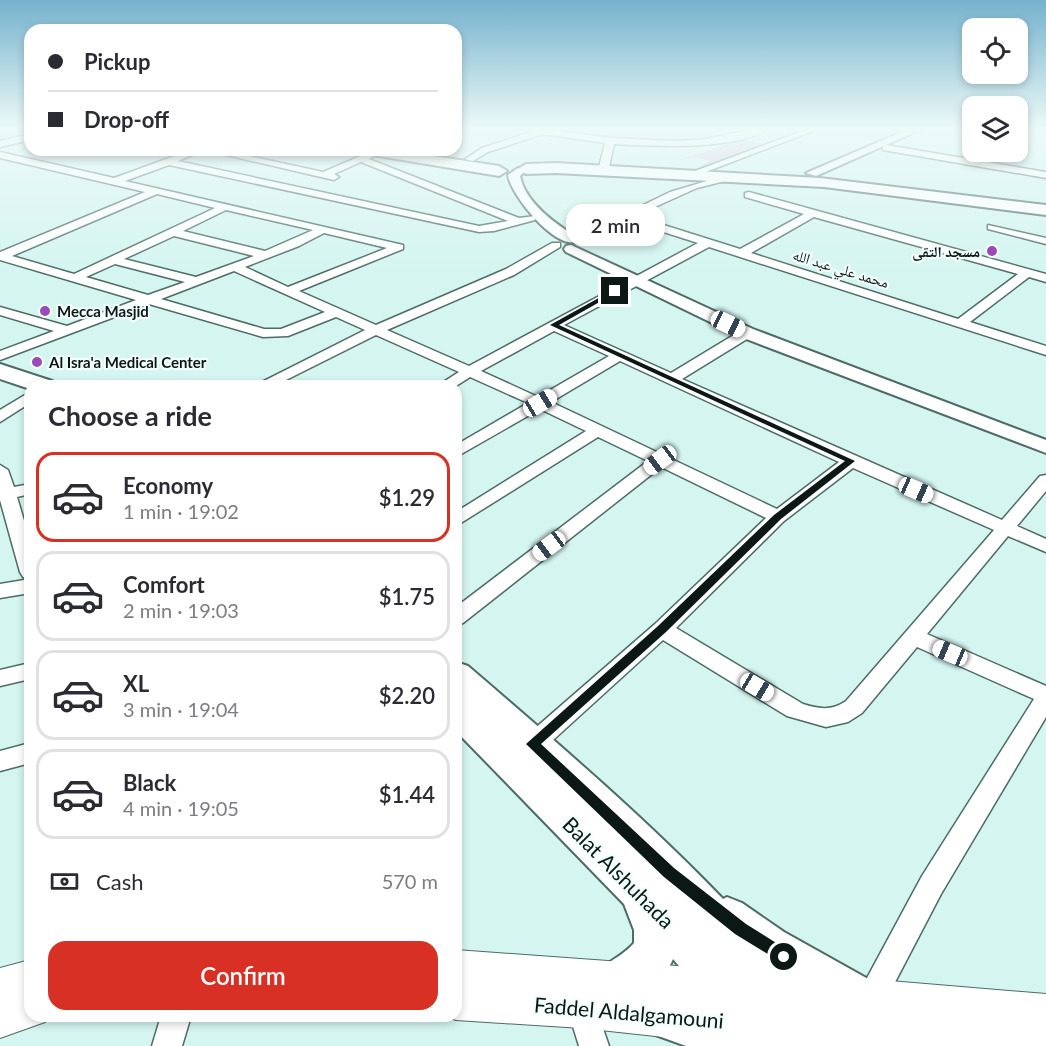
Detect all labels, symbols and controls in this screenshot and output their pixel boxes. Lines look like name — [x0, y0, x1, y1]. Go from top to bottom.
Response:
map controls — [962, 18, 1028, 162]
button: locate — [962, 18, 1028, 84]
text: Pickup — [84, 48, 150, 75]
button: layers — [962, 96, 1028, 162]
text: Drop-off — [84, 106, 169, 133]
callout: 2 min — [566, 204, 664, 246]
text: 2 min — [591, 213, 640, 237]
place label: مسجد التقى — [912, 242, 980, 261]
marker: مسجد التقى — [985, 244, 999, 258]
street label: محمد علي عبد الله — [790, 245, 891, 295]
route end — [601, 277, 628, 304]
place label: Mecca Masjid — [57, 302, 149, 320]
marker: Mecca Masjid — [38, 304, 52, 318]
car — [708, 308, 748, 340]
place label: Al Isra'a Medical Center — [48, 353, 207, 371]
marker: Al Isra'a Medical Center — [30, 355, 44, 369]
car — [520, 386, 560, 420]
text: Choose a ride — [48, 399, 212, 432]
car — [640, 442, 680, 478]
icon: car — [51, 470, 105, 524]
text: Economy — [123, 472, 213, 499]
car — [896, 474, 936, 506]
text: $1.29 — [379, 484, 435, 511]
text: 1 min · 19:02 — [123, 499, 239, 523]
car — [529, 528, 569, 564]
icon: car — [51, 569, 105, 623]
text: Comfort — [123, 571, 205, 598]
text: $1.75 — [379, 583, 435, 610]
text: 2 min · 19:03 — [123, 598, 239, 622]
car — [930, 638, 970, 668]
icon: car — [51, 668, 105, 722]
text: XL — [123, 670, 149, 697]
car — [737, 670, 777, 704]
text: $2.20 — [379, 682, 435, 709]
text: 3 min · 19:04 — [123, 697, 239, 721]
icon: car — [51, 767, 105, 821]
text: Black — [123, 769, 176, 796]
text: $1.44 — [379, 781, 435, 808]
text: 4 min · 19:05 — [123, 796, 239, 820]
street label: Balat Alshuhada — [558, 811, 680, 933]
icon: cash — [48, 865, 81, 898]
text: Cash — [96, 868, 143, 895]
text: 570 m — [382, 869, 438, 893]
button: Confirm — [48, 941, 438, 1010]
route start — [770, 943, 797, 970]
street label: Faddel Aldalgamouni — [533, 991, 725, 1033]

